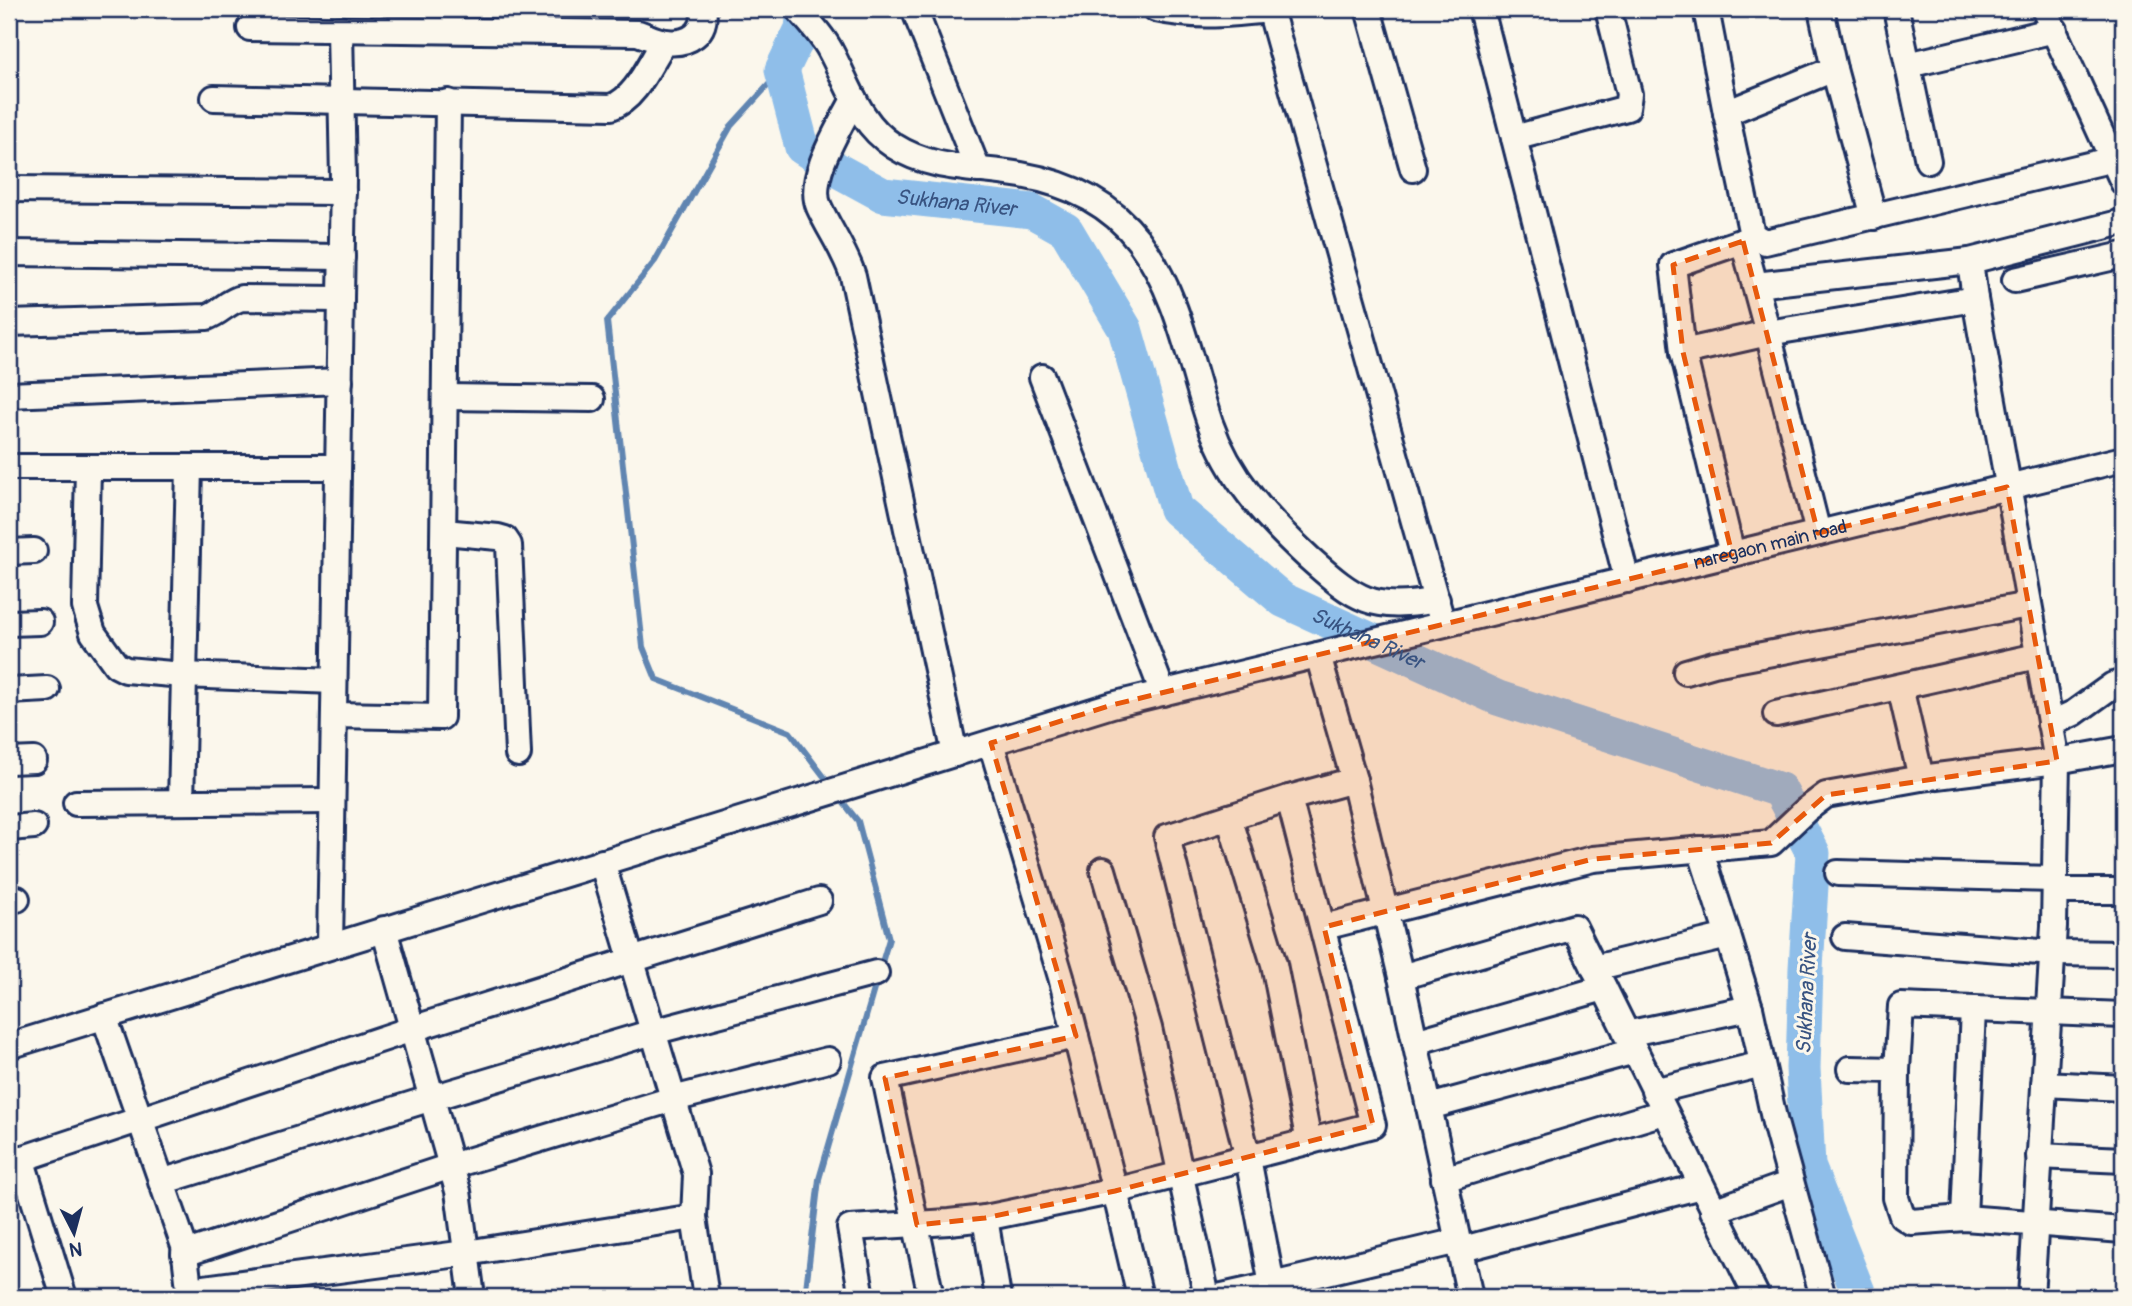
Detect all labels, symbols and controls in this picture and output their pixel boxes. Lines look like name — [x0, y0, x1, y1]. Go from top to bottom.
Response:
water label: Sukhana River — [895, 183, 1020, 223]
street label: naregaon main road — [1691, 515, 1850, 575]
water label: Sukhana River — [1307, 601, 1430, 677]
water label: Sukhana River — [1790, 931, 1824, 1055]
north arrow — [38, 1198, 108, 1268]
text: N — [68, 1236, 83, 1262]

